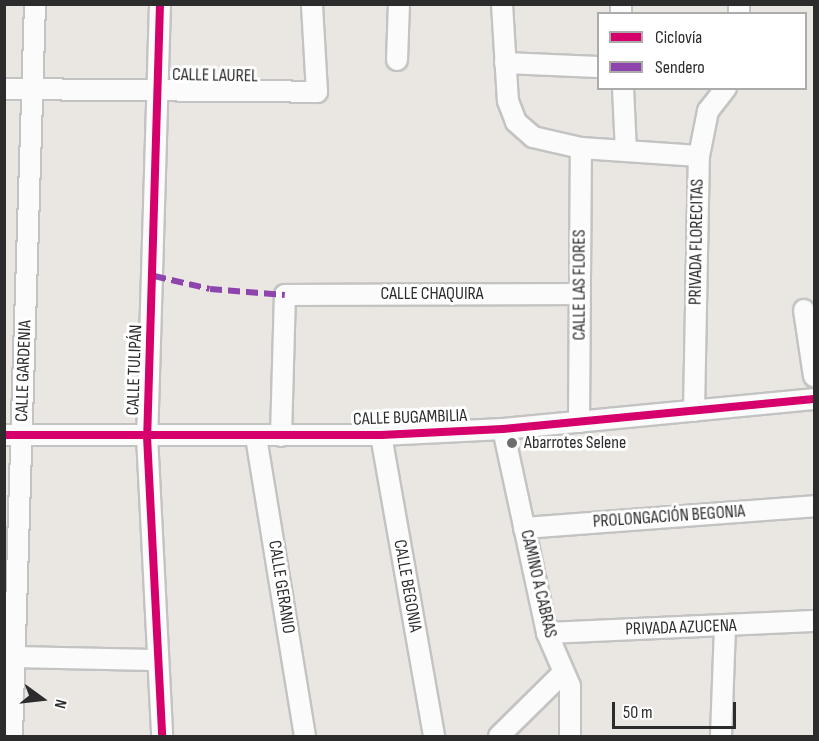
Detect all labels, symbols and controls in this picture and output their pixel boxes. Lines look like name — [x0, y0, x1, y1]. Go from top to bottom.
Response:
legend — [597, 12, 807, 90]
text: Ciclovía — [655, 27, 702, 48]
text: Sendero — [655, 57, 705, 78]
street label: CALLE LAUREL — [172, 64, 258, 88]
street label: PRIVADA FLORECITAS — [685, 179, 709, 305]
street label: CALLE LAS FLORES — [569, 230, 591, 340]
street label: CALLE CHAQUIRA — [381, 283, 483, 305]
street label: CALLE GARDENIA — [11, 320, 37, 422]
street label: CALLE TULIPÁN — [123, 324, 147, 416]
street label: CALLE BUGAMBILIA — [353, 405, 467, 431]
place label: Abarrotes Selene — [524, 432, 626, 454]
marker: Abarrotes Selene — [505, 436, 519, 450]
street label: PROLONGACIÓN BEGONIA — [592, 501, 746, 533]
street label: CAMINO A CABRAS — [515, 528, 561, 640]
street label: CALLE BEGONIA — [388, 538, 426, 634]
street label: CALLE GERANIO — [263, 539, 299, 635]
street label: PRIVADA AZUCENA — [625, 615, 737, 641]
north arrow — [12, 669, 72, 729]
scale bar — [615, 690, 740, 728]
text: N — [50, 697, 70, 710]
text: 50 m — [623, 702, 653, 723]

